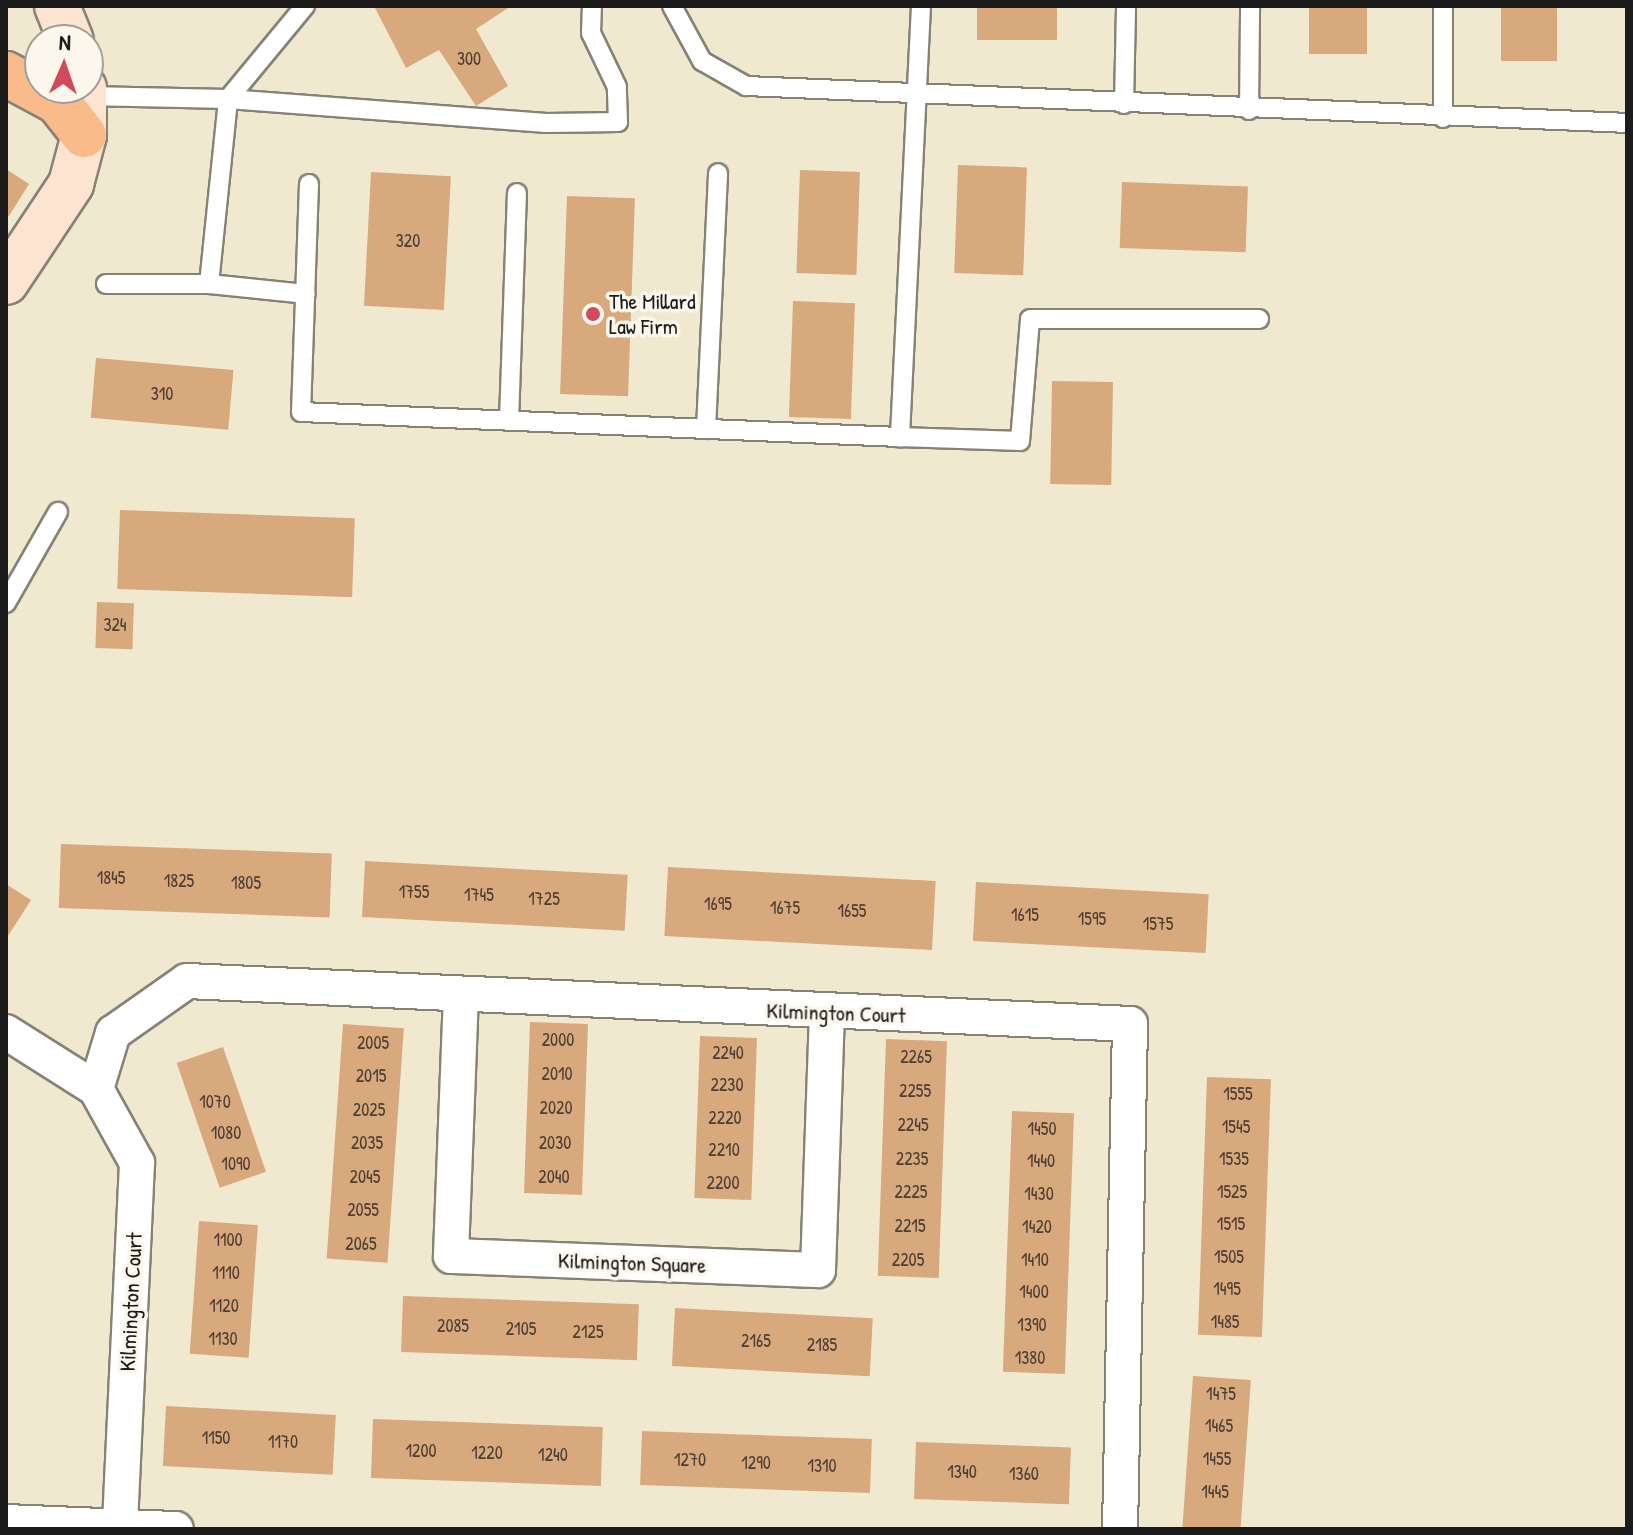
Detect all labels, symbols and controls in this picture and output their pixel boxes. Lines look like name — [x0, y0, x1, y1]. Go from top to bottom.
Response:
north arrow — [24, 24, 104, 104]
text: N — [58, 27, 71, 57]
house number: 300 — [457, 48, 481, 70]
house number: 320 — [396, 230, 420, 252]
place label: The Millard Law Firm — [609, 288, 696, 340]
marker: The Millard Law Firm — [584, 305, 602, 323]
house number: 310 — [151, 383, 173, 405]
house number: 324 — [103, 614, 127, 636]
house number: 1845 — [97, 867, 125, 889]
house number: 1825 — [164, 870, 194, 892]
house number: 1805 — [231, 872, 261, 894]
house number: 1755 — [399, 881, 429, 903]
house number: 1745 — [464, 884, 494, 906]
house number: 1725 — [528, 888, 560, 910]
house number: 1695 — [704, 893, 732, 915]
house number: 1675 — [770, 897, 800, 919]
house number: 1655 — [838, 900, 866, 922]
house number: 1615 — [1011, 904, 1039, 926]
house number: 1595 — [1078, 908, 1106, 930]
house number: 1575 — [1143, 913, 1173, 935]
street label: Kilmington Court — [766, 997, 906, 1029]
house number: 2000 — [542, 1029, 574, 1051]
house number: 2005 — [357, 1032, 389, 1054]
house number: 2240 — [712, 1042, 744, 1064]
house number: 2265 — [900, 1046, 932, 1068]
house number: 2010 — [541, 1063, 573, 1085]
house number: 2015 — [356, 1065, 386, 1087]
house number: 2230 — [711, 1074, 743, 1096]
house number: 2255 — [899, 1080, 931, 1102]
house number: 1555 — [1223, 1083, 1253, 1105]
house number: 1070 — [199, 1091, 231, 1113]
house number: 2020 — [540, 1097, 572, 1119]
house number: 2025 — [353, 1099, 385, 1121]
house number: 2220 — [708, 1107, 742, 1129]
house number: 2245 — [897, 1114, 929, 1136]
house number: 1545 — [1222, 1116, 1250, 1138]
house number: 1450 — [1028, 1118, 1056, 1140]
house number: 1080 — [211, 1122, 241, 1144]
house number: 2035 — [351, 1132, 383, 1154]
house number: 2030 — [539, 1132, 571, 1154]
house number: 2210 — [708, 1139, 740, 1161]
house number: 2235 — [896, 1148, 928, 1170]
house number: 1535 — [1219, 1148, 1249, 1170]
house number: 1440 — [1027, 1150, 1055, 1172]
house number: 1090 — [221, 1153, 251, 1175]
house number: 2045 — [350, 1166, 380, 1188]
house number: 2040 — [538, 1166, 570, 1188]
house number: 2200 — [707, 1172, 739, 1194]
house number: 2225 — [895, 1181, 927, 1203]
house number: 1525 — [1217, 1181, 1247, 1203]
house number: 1430 — [1024, 1183, 1054, 1205]
house number: 2055 — [347, 1199, 379, 1221]
house number: 1515 — [1217, 1213, 1245, 1235]
house number: 2215 — [895, 1215, 925, 1237]
house number: 1420 — [1022, 1216, 1052, 1238]
house number: 1100 — [213, 1229, 243, 1251]
street label: Kilmington Court — [114, 1232, 148, 1372]
house number: 2065 — [345, 1233, 377, 1255]
house number: 1505 — [1214, 1246, 1244, 1268]
street label: Kilmington Square — [557, 1247, 707, 1279]
house number: 2205 — [892, 1249, 924, 1271]
house number: 1410 — [1021, 1249, 1049, 1271]
house number: 1110 — [212, 1262, 240, 1284]
house number: 1495 — [1213, 1278, 1241, 1300]
house number: 1400 — [1019, 1281, 1049, 1303]
house number: 1120 — [209, 1295, 239, 1317]
house number: 1485 — [1211, 1311, 1239, 1333]
house number: 1390 — [1017, 1314, 1047, 1336]
house number: 2085 — [437, 1315, 469, 1337]
house number: 2105 — [506, 1318, 536, 1340]
house number: 2125 — [573, 1321, 603, 1343]
house number: 1130 — [208, 1328, 238, 1350]
house number: 2165 — [741, 1330, 771, 1352]
house number: 2185 — [807, 1334, 837, 1356]
house number: 1380 — [1015, 1347, 1045, 1369]
house number: 1475 — [1206, 1383, 1236, 1405]
house number: 1465 — [1205, 1415, 1233, 1437]
house number: 1150 — [202, 1427, 230, 1449]
house number: 1170 — [268, 1431, 298, 1453]
house number: 1200 — [405, 1440, 437, 1462]
house number: 1220 — [471, 1442, 503, 1464]
house number: 1240 — [538, 1444, 568, 1466]
house number: 1455 — [1203, 1448, 1231, 1470]
house number: 1270 — [674, 1449, 706, 1471]
house number: 1290 — [741, 1452, 771, 1474]
house number: 1310 — [807, 1455, 837, 1477]
house number: 1340 — [947, 1461, 977, 1483]
house number: 1360 — [1009, 1463, 1039, 1485]
house number: 1445 — [1201, 1481, 1229, 1503]

